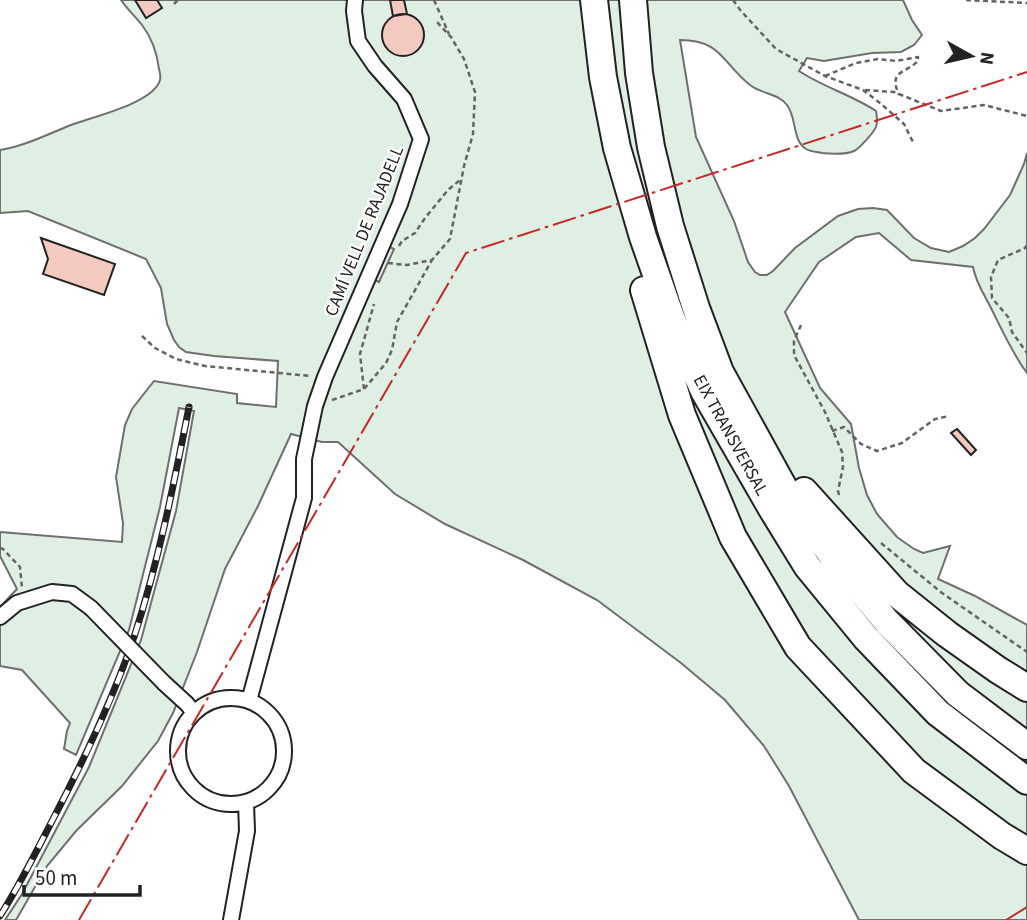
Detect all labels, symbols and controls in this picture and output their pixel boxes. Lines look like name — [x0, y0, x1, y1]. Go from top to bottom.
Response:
north arrow — [936, 21, 1006, 91]
text: N — [972, 50, 1001, 66]
street label: CAMÍ VELL DE RAJADELL — [319, 142, 410, 320]
street label: EIX TRANSVERSAL — [687, 370, 774, 500]
scale bar — [24, 853, 140, 897]
text: 50 m — [35, 863, 77, 893]

